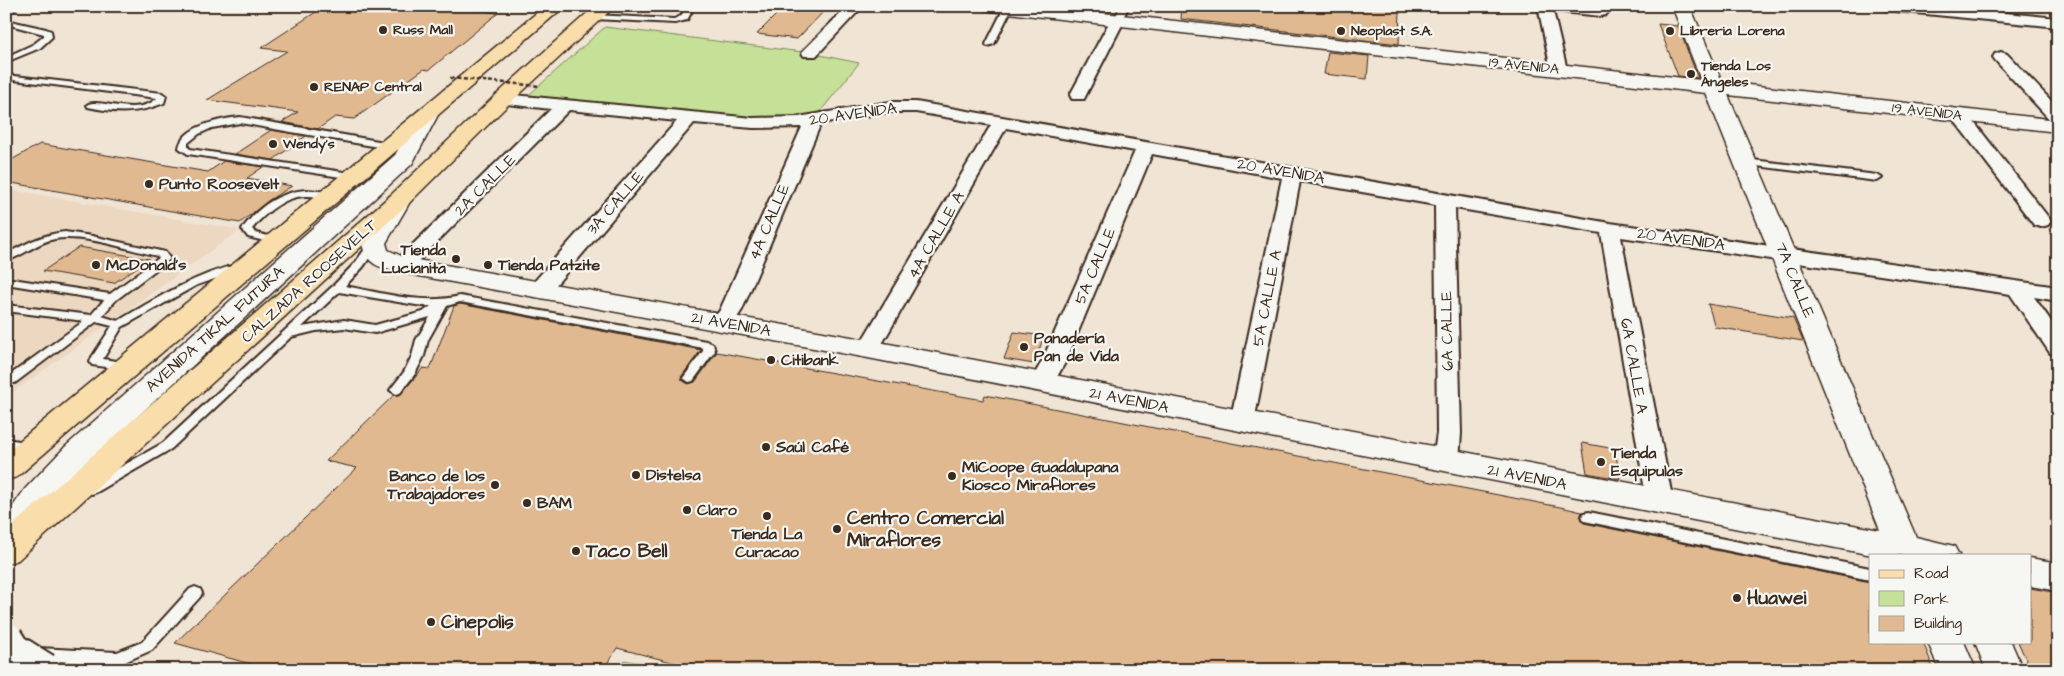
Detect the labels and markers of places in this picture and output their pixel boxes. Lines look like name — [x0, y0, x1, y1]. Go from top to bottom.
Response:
place label: Russ Mall — [393, 20, 454, 40]
place label: Neoplast S.A. — [1351, 21, 1433, 41]
place label: Libreria Lorena — [1680, 21, 1785, 41]
marker: Russ Mall — [377, 24, 389, 36]
marker: Neoplast S.A. — [1335, 25, 1347, 37]
marker: Libreria Lorena — [1664, 25, 1676, 37]
place label: Tienda Los Ángeles — [1700, 56, 1771, 93]
marker: Tienda Los Ángeles — [1685, 68, 1697, 80]
place label: RENAP Central — [324, 77, 423, 97]
marker: RENAP Central — [308, 81, 320, 93]
place label: Wendy's — [282, 134, 335, 154]
marker: Wendy's — [267, 138, 279, 150]
place label: Punto Roosevelt — [159, 173, 280, 195]
marker: Punto Roosevelt — [143, 178, 155, 190]
place label: Tienda Lucianita — [381, 239, 447, 279]
marker: Tienda Lucianita — [450, 253, 462, 265]
place label: McDonald's — [106, 254, 186, 276]
place label: Tienda Patzite — [497, 254, 600, 276]
marker: McDonald's — [90, 259, 102, 271]
marker: Tienda Patzite — [482, 259, 494, 271]
place label: Panadería Pan de Vida — [1034, 327, 1120, 367]
marker: Panadería Pan de Vida — [1018, 341, 1030, 353]
place label: Citibank — [781, 349, 839, 371]
marker: Citibank — [765, 354, 777, 366]
place label: Saúl Café — [775, 436, 849, 458]
marker: Saúl Café — [760, 441, 772, 453]
place label: Tienda Esquipulas — [1610, 442, 1683, 482]
place label: MiCoope Guadalupana Kiosco Miraflores — [962, 456, 1119, 496]
marker: Tienda Esquipulas — [1595, 456, 1607, 468]
place label: Distelsa — [646, 464, 702, 486]
place label: Banco de los Trabajadores — [386, 465, 485, 505]
marker: Distelsa — [630, 469, 642, 481]
marker: MiCoope Guadalupana Kiosco Miraflores — [946, 470, 958, 482]
marker: Banco de los Trabajadores — [489, 479, 501, 491]
place label: BAM — [537, 492, 572, 514]
marker: BAM — [521, 497, 533, 509]
place label: Claro — [697, 499, 738, 521]
marker: Claro — [681, 504, 693, 516]
place label: Centro Comercial Miraflores — [847, 505, 1004, 554]
marker: Tienda La Curacao — [761, 510, 773, 522]
place label: Tienda La Curacao — [730, 523, 803, 563]
marker: Centro Comercial Miraflores — [831, 523, 843, 535]
place label: Taco Bell — [585, 538, 668, 565]
marker: Taco Bell — [570, 545, 582, 557]
place label: Huawei — [1747, 585, 1806, 612]
marker: Huawei — [1731, 592, 1743, 604]
place label: Cinepolis — [441, 609, 514, 636]
marker: Cinepolis — [425, 616, 437, 628]

